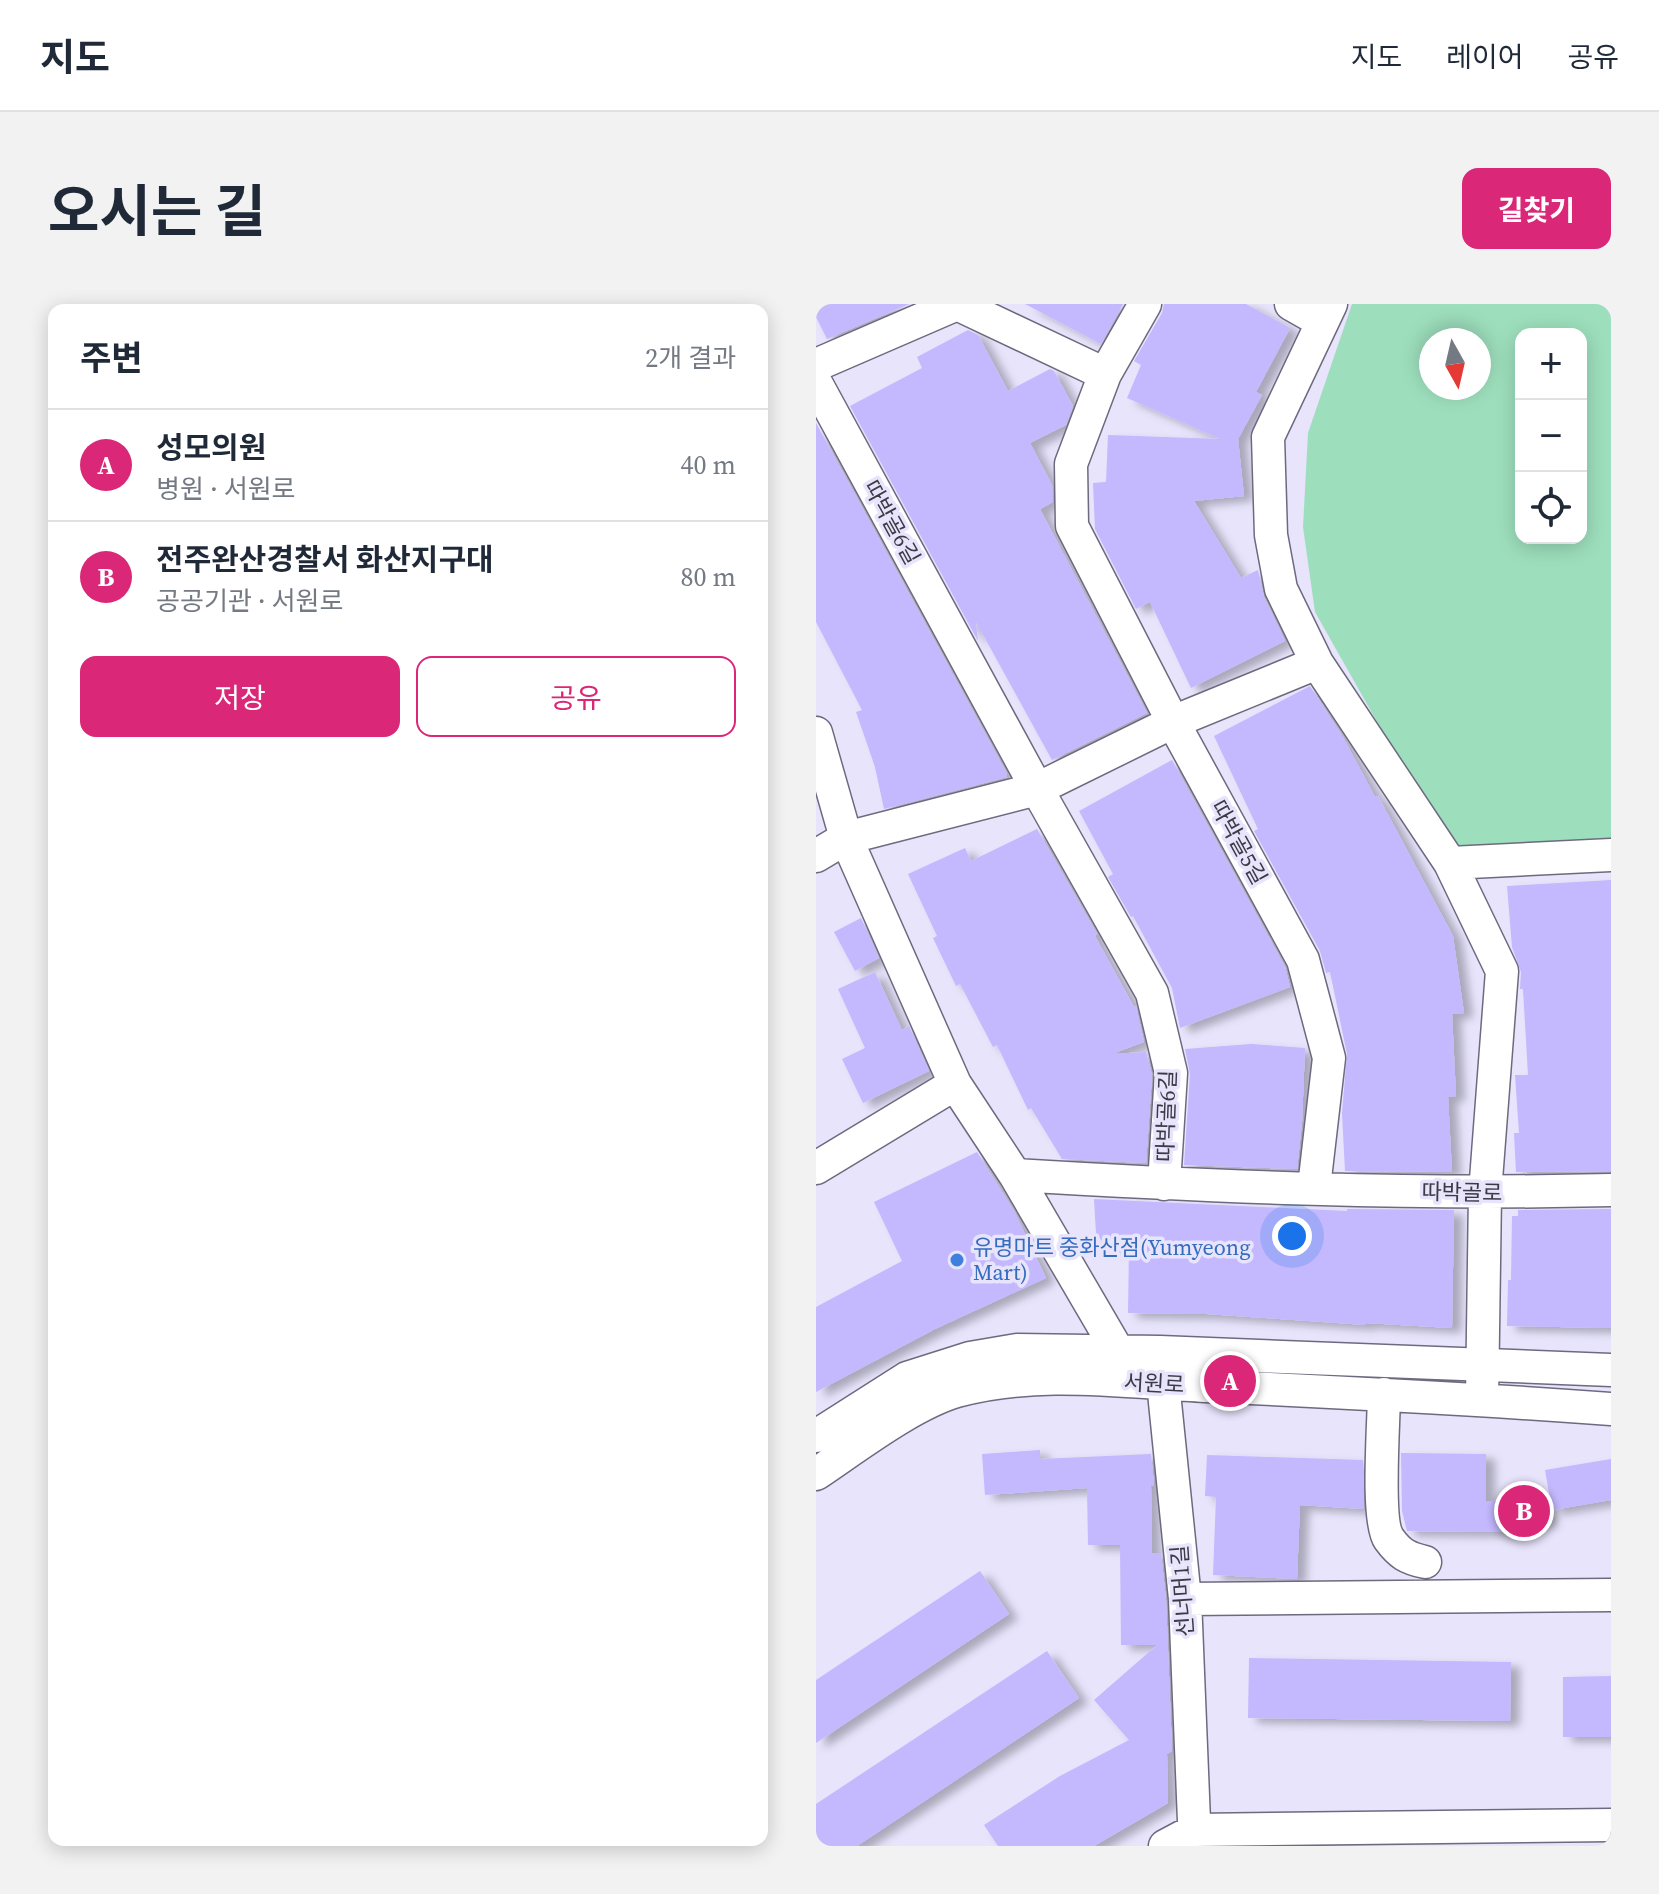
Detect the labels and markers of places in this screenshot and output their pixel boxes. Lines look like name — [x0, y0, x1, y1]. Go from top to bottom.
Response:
place label: 유명마트 중화산점(Yumyeong Mart) — [973, 1232, 1251, 1287]
marker: 유명마트 중화산점(Yumyeong Mart) — [948, 1251, 966, 1269]
pin: A — [1204, 1351, 1256, 1411]
pin: B — [1498, 1481, 1550, 1541]

